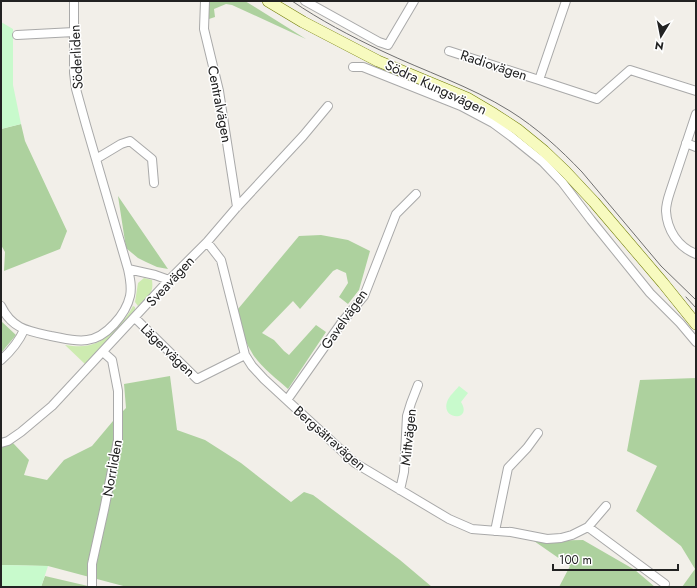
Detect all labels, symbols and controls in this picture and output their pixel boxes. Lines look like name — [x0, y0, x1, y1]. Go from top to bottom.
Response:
north arrow — [641, 16, 681, 56]
street label: Söderliden — [64, 24, 88, 90]
text: N — [654, 37, 665, 54]
street label: Radiovägen — [458, 45, 530, 85]
street label: Södra Kungsvägen — [382, 55, 490, 119]
street label: Centralvägen — [203, 64, 237, 144]
street label: Sveavägen — [141, 251, 199, 311]
street label: Gavelvägen — [316, 285, 372, 353]
street label: Lägervägen — [136, 319, 200, 381]
street label: Bergsätravägen — [289, 401, 371, 475]
street label: Mittvägen — [395, 408, 421, 466]
street label: Norrliden — [97, 438, 127, 498]
scale bar — [553, 546, 678, 572]
text: 100 m — [559, 551, 592, 569]

